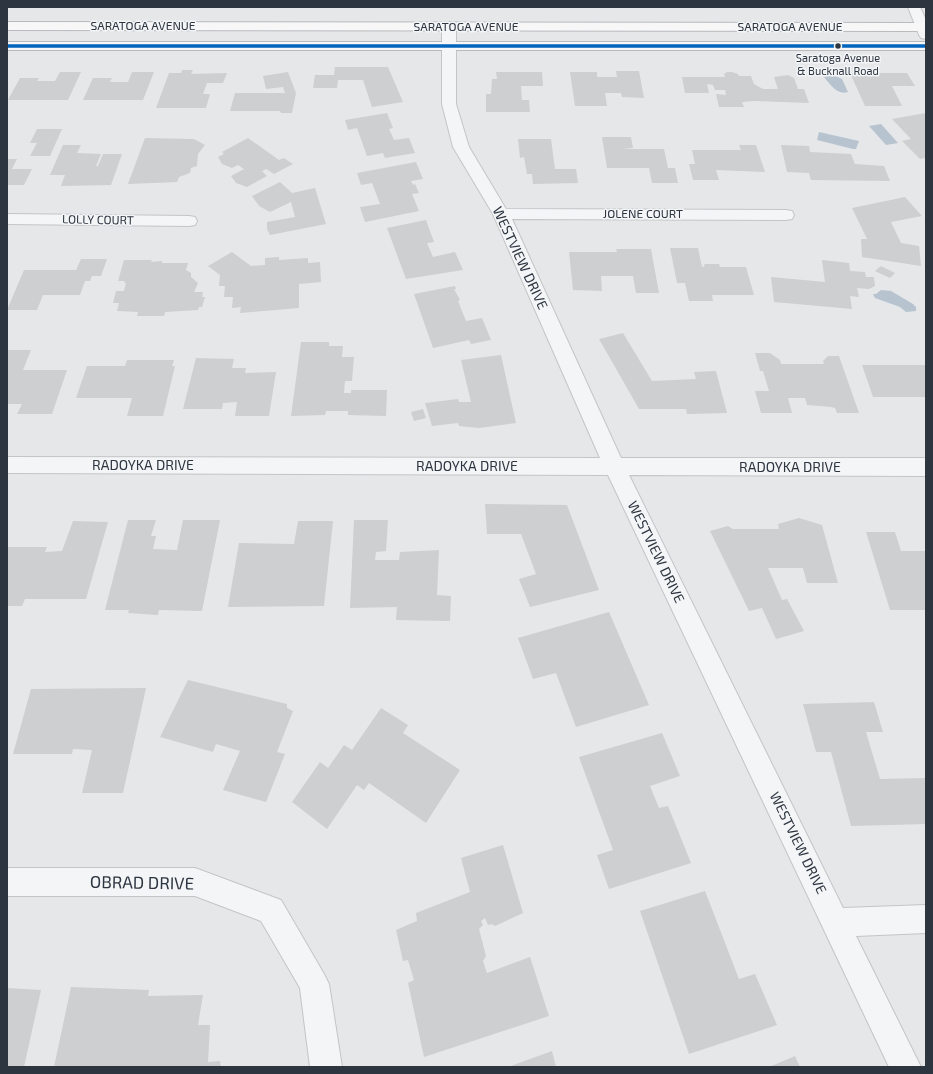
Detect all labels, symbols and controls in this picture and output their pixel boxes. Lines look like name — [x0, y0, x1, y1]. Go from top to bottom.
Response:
street label: SARATOGA AVENUE — [90, 19, 196, 33]
street label: SARATOGA AVENUE — [413, 20, 519, 34]
street label: SARATOGA AVENUE — [737, 20, 843, 34]
marker: Saratoga Avenue & Bucknall Road — [833, 41, 843, 51]
place label: Saratoga Avenue & Bucknall Road — [796, 51, 880, 77]
street label: WESTVIEW DRIVE — [489, 204, 551, 312]
street label: JOLENE COURT — [603, 207, 683, 221]
street label: LOLLY COURT — [62, 212, 134, 228]
street label: RADOYKA DRIVE — [92, 457, 194, 473]
street label: RADOYKA DRIVE — [416, 458, 518, 474]
street label: RADOYKA DRIVE — [739, 459, 841, 475]
street label: WESTVIEW DRIVE — [624, 498, 688, 606]
street label: WESTVIEW DRIVE — [766, 789, 830, 897]
street label: OBRAD DRIVE — [90, 872, 194, 894]

